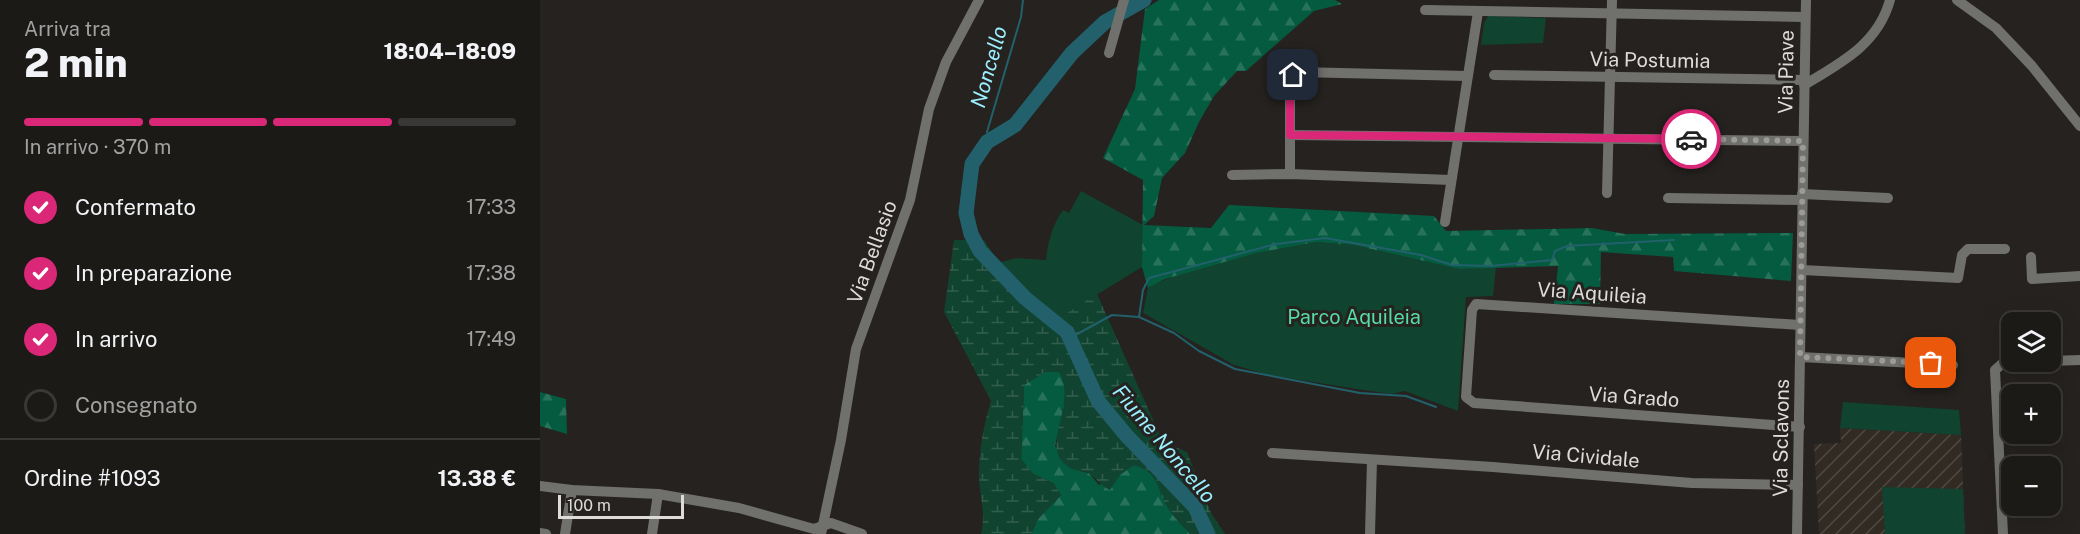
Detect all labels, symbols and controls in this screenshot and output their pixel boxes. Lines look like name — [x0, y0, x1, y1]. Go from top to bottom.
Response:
text: Arriva tra — [24, 17, 111, 41]
water label: Noncello — [965, 23, 1012, 111]
street label: Via Piave — [1773, 30, 1799, 114]
text: 18:04–18:09 — [384, 38, 516, 64]
text: 2 min — [24, 40, 128, 86]
street label: Via Postumia — [1589, 47, 1711, 73]
pin — [1267, 49, 1318, 100]
icon: home — [1276, 58, 1309, 91]
courier — [1661, 109, 1721, 169]
icon: car — [1675, 123, 1708, 156]
text: In arrivo · 370 m — [24, 135, 171, 159]
icon: check — [24, 191, 57, 224]
text: Confermato — [75, 194, 196, 220]
text: 17:33 — [466, 195, 516, 219]
street label: Via Bellasio — [842, 197, 902, 307]
icon: check — [24, 257, 57, 290]
text: In preparazione — [75, 260, 232, 286]
text: 17:38 — [466, 261, 516, 285]
street label: Via Aquileia — [1536, 277, 1648, 309]
park label: Parco Aquileia — [1287, 305, 1421, 329]
map controls — [2001, 312, 2061, 516]
button: layers — [2001, 312, 2061, 372]
icon: check — [24, 323, 57, 356]
text: In arrivo — [75, 326, 157, 352]
text: 17:49 — [466, 327, 516, 351]
pin — [1905, 337, 1956, 388]
icon: bag — [1914, 346, 1947, 379]
water label: Fiume Noncello — [1108, 379, 1221, 508]
street label: Via Sclavons — [1768, 379, 1794, 497]
street label: Via Grado — [1588, 382, 1680, 412]
button: + — [2001, 384, 2061, 444]
text: Consegnato — [75, 392, 197, 418]
street label: Via Cividale — [1531, 439, 1641, 473]
button: − — [2001, 456, 2061, 516]
text: Ordine #1093 — [24, 465, 161, 491]
text: 13.38 € — [437, 465, 516, 491]
scale bar — [558, 492, 684, 520]
text: 100 m — [567, 496, 611, 515]

